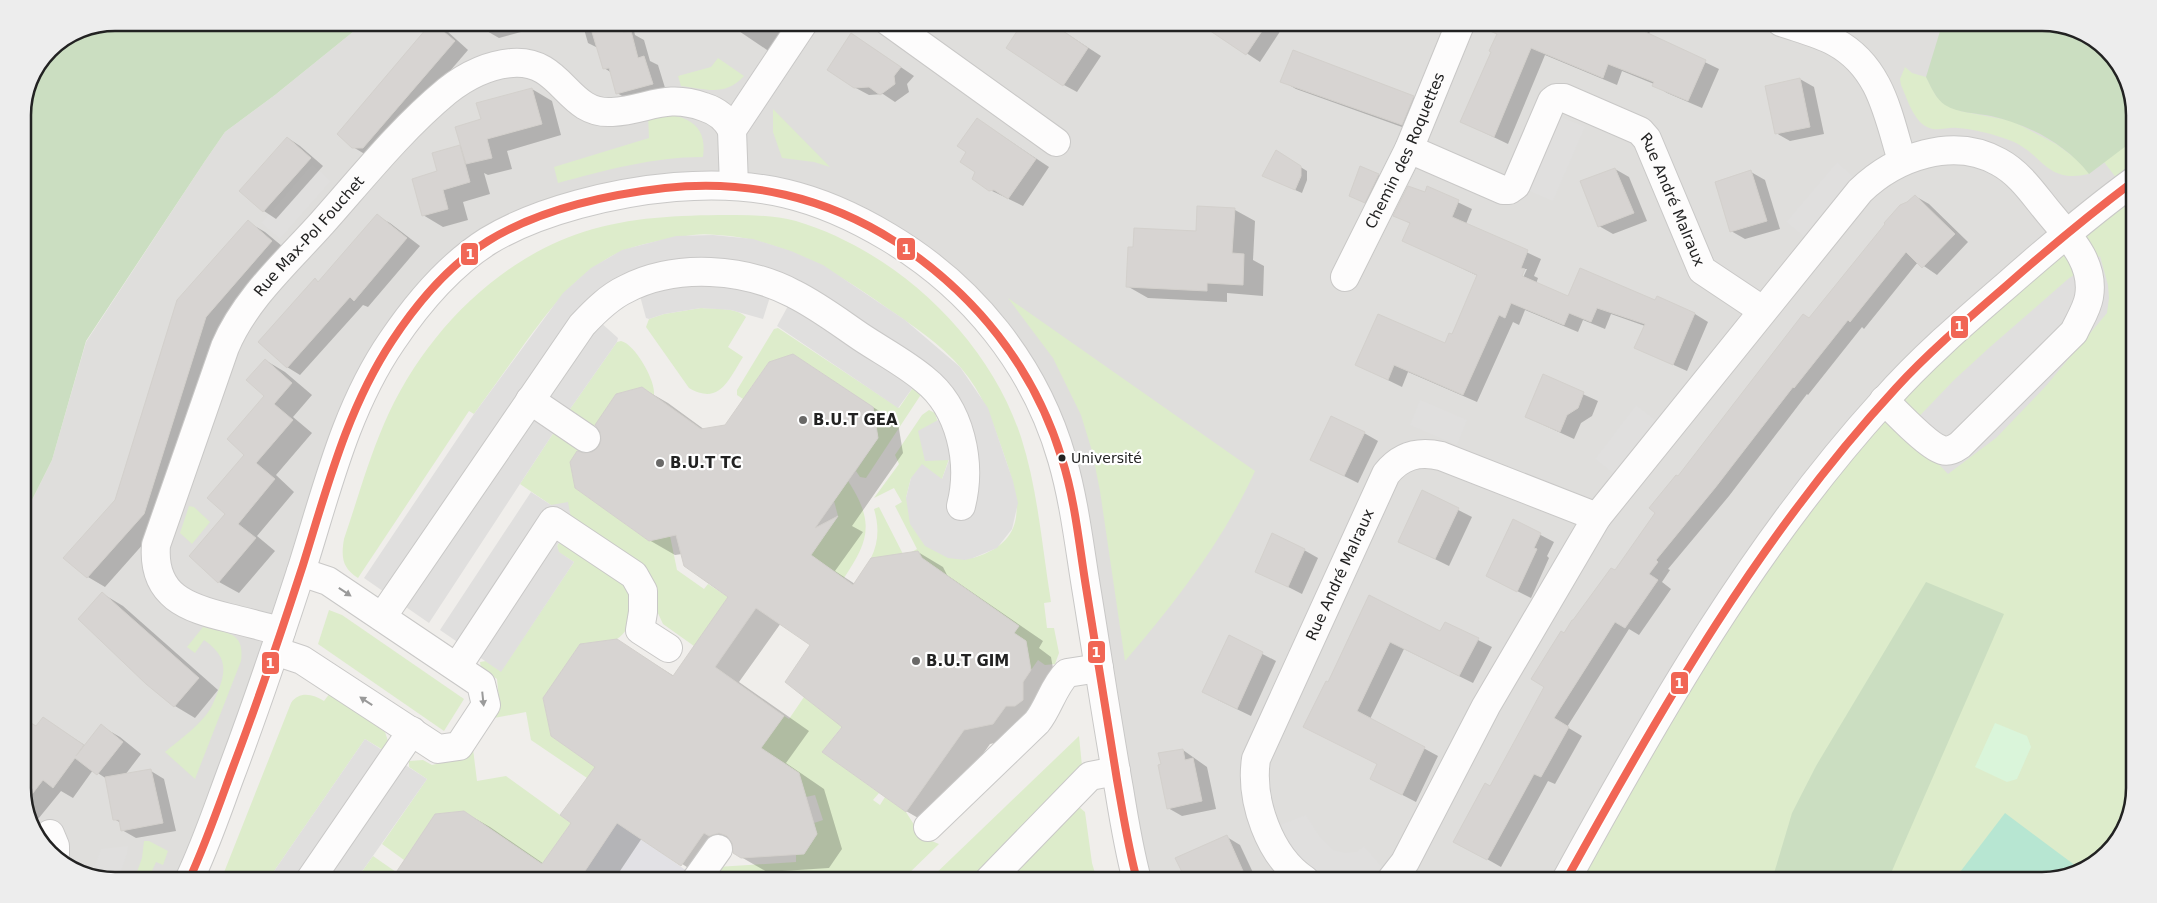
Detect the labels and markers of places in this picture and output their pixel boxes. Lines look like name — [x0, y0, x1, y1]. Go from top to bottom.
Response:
place label: B.U.T GEA — [813, 411, 898, 429]
marker: B.U.T GEA — [797, 414, 809, 426]
place label: Université — [1071, 450, 1142, 466]
marker: Université — [1057, 453, 1067, 463]
place label: B.U.T TC — [670, 454, 742, 472]
marker: B.U.T TC — [654, 457, 666, 469]
place label: B.U.T GIM — [926, 652, 1009, 670]
marker: B.U.T GIM — [910, 655, 922, 667]

